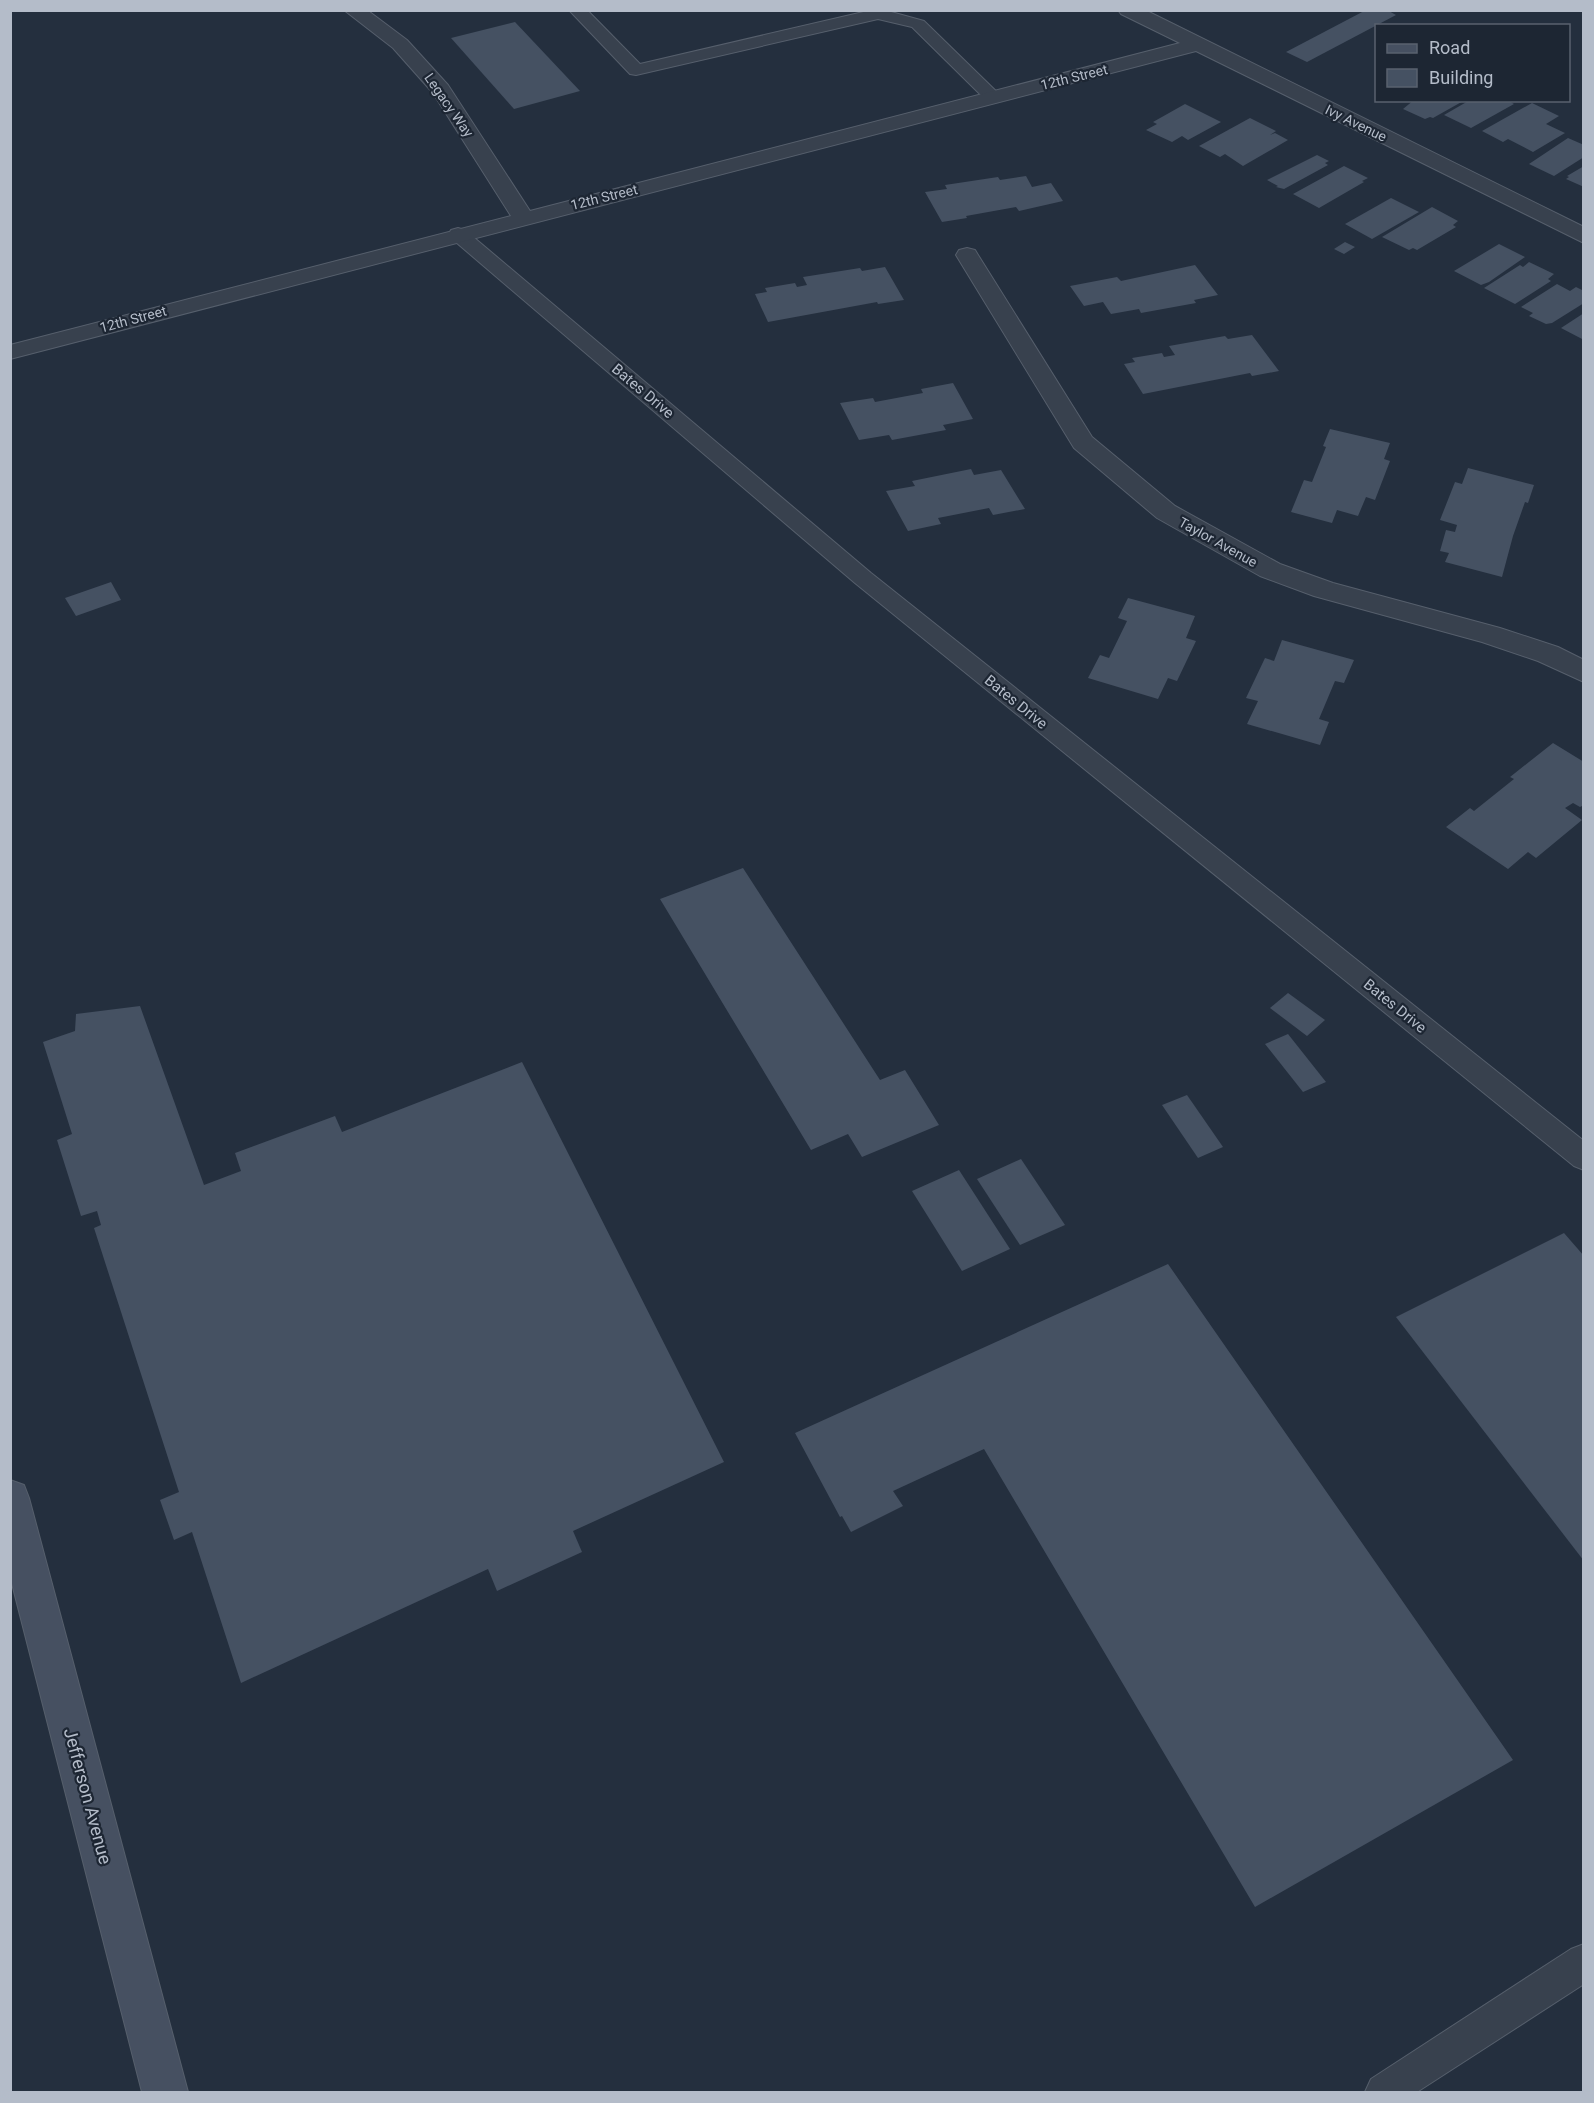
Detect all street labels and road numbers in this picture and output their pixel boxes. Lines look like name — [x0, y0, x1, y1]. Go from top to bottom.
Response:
street label: 12th Street — [1039, 61, 1110, 93]
street label: Legacy Way — [421, 70, 477, 140]
street label: Ivy Avenue — [1323, 101, 1389, 145]
street label: 12th Street — [569, 181, 640, 213]
street label: 12th Street — [98, 302, 169, 336]
street label: Bates Drive — [608, 360, 678, 422]
street label: Taylor Avenue — [1176, 514, 1260, 570]
street label: Bates Drive — [981, 671, 1051, 733]
street label: Bates Drive — [1360, 975, 1430, 1037]
street label: Jefferson Avenue — [60, 1726, 116, 1866]

